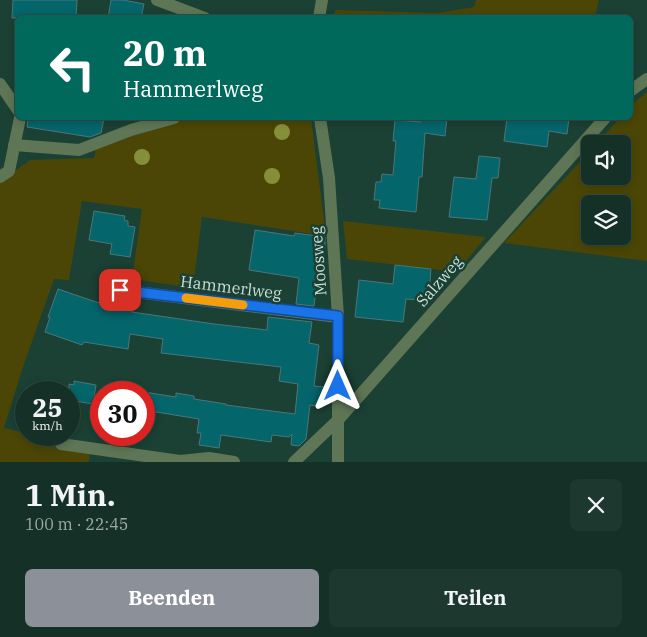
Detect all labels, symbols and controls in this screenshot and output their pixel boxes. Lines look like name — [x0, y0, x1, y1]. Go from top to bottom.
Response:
text: 20 m — [123, 30, 207, 76]
icon: left — [40, 35, 105, 100]
text: Hammerlweg — [123, 74, 263, 103]
map controls — [581, 135, 631, 245]
button: sound — [581, 135, 631, 185]
button: layers — [581, 195, 631, 245]
street label: Moosweg — [306, 225, 330, 296]
street label: Salzweg — [412, 251, 467, 310]
pin — [99, 269, 141, 311]
street label: Hammerlweg — [179, 271, 283, 303]
icon: arrive — [106, 276, 134, 304]
position arrow — [311, 359, 363, 411]
speed limit sign: 30 — [90, 381, 155, 446]
text: 25 — [32, 391, 63, 424]
text: km/h — [32, 418, 63, 433]
text: 1 Min. — [25, 475, 116, 514]
button: close — [570, 479, 622, 531]
text: 100 m · 22:45 — [25, 514, 128, 534]
button: Beenden — [25, 569, 319, 627]
button: Teilen — [329, 569, 622, 627]

